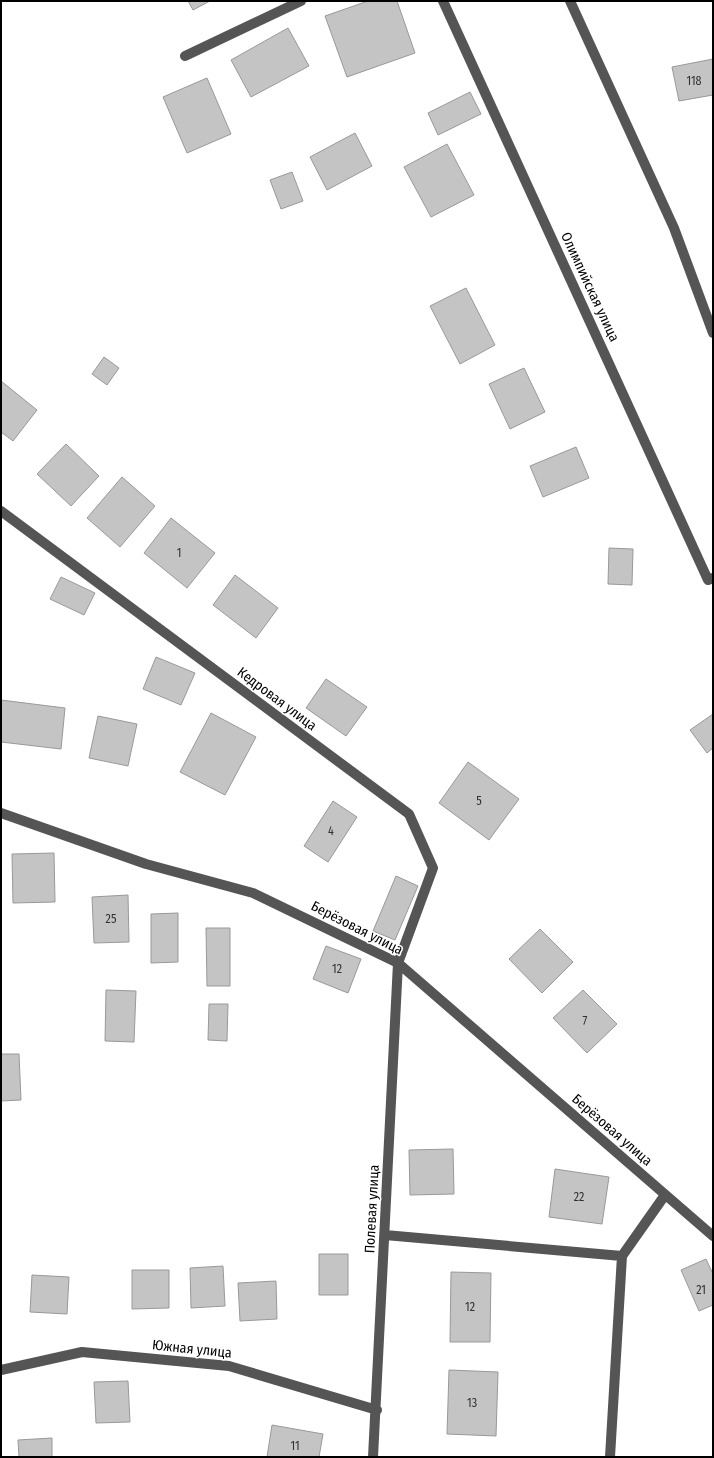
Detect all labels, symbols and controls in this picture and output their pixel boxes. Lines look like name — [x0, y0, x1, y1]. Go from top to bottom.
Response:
house number: 118 — [686, 74, 702, 88]
street label: Олимпийская улица — [557, 230, 623, 345]
house number: 1 — [177, 546, 181, 560]
street label: Кедровая улица — [234, 664, 320, 734]
house number: 5 — [476, 794, 482, 808]
house number: 4 — [328, 824, 334, 838]
street label: Берёзовая улица — [308, 898, 406, 959]
house number: 25 — [106, 912, 117, 926]
house number: 12 — [332, 962, 342, 976]
house number: 7 — [583, 1014, 588, 1028]
street label: Берёзовая улица — [568, 1090, 656, 1170]
street label: Полевая улица — [361, 1164, 383, 1254]
house number: 22 — [574, 1190, 584, 1204]
house number: 21 — [696, 1283, 706, 1297]
house number: 12 — [465, 1300, 475, 1314]
street label: Южная улица — [151, 1336, 233, 1362]
house number: 13 — [467, 1396, 477, 1410]
house number: 11 — [290, 1439, 300, 1453]

